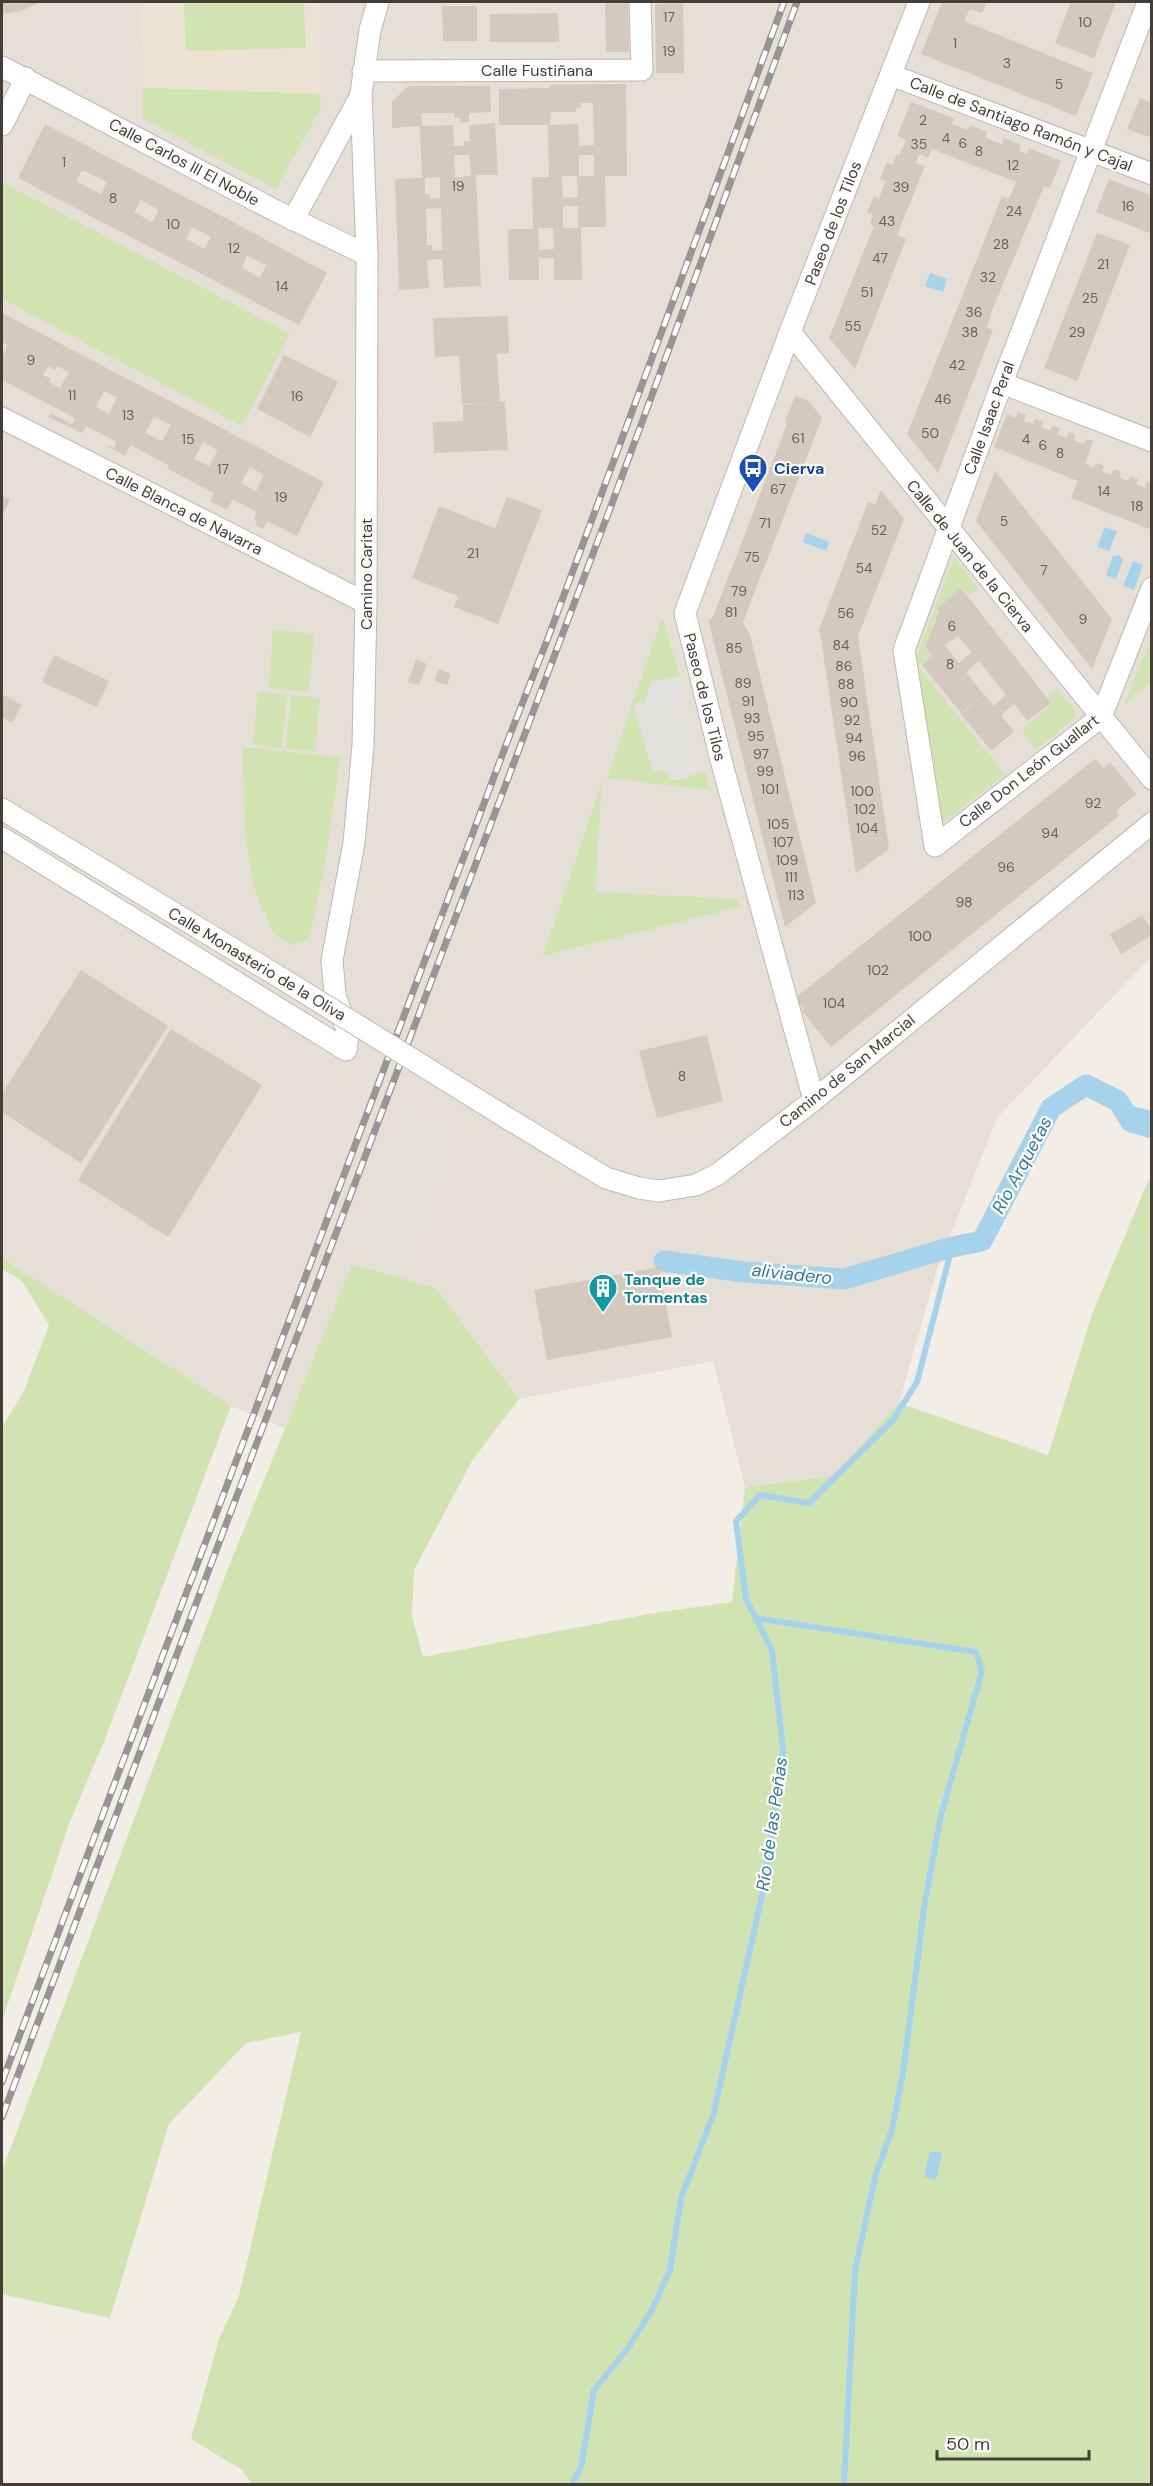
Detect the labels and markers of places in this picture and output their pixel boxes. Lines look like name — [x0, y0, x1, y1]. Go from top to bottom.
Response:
bus stop icon: Cierva — [737, 452, 769, 494]
place label: Cierva — [774, 458, 824, 479]
place label: Tanque de Tormentas — [624, 1269, 708, 1308]
building icon: Tanque de Tormentas — [587, 1272, 619, 1314]

